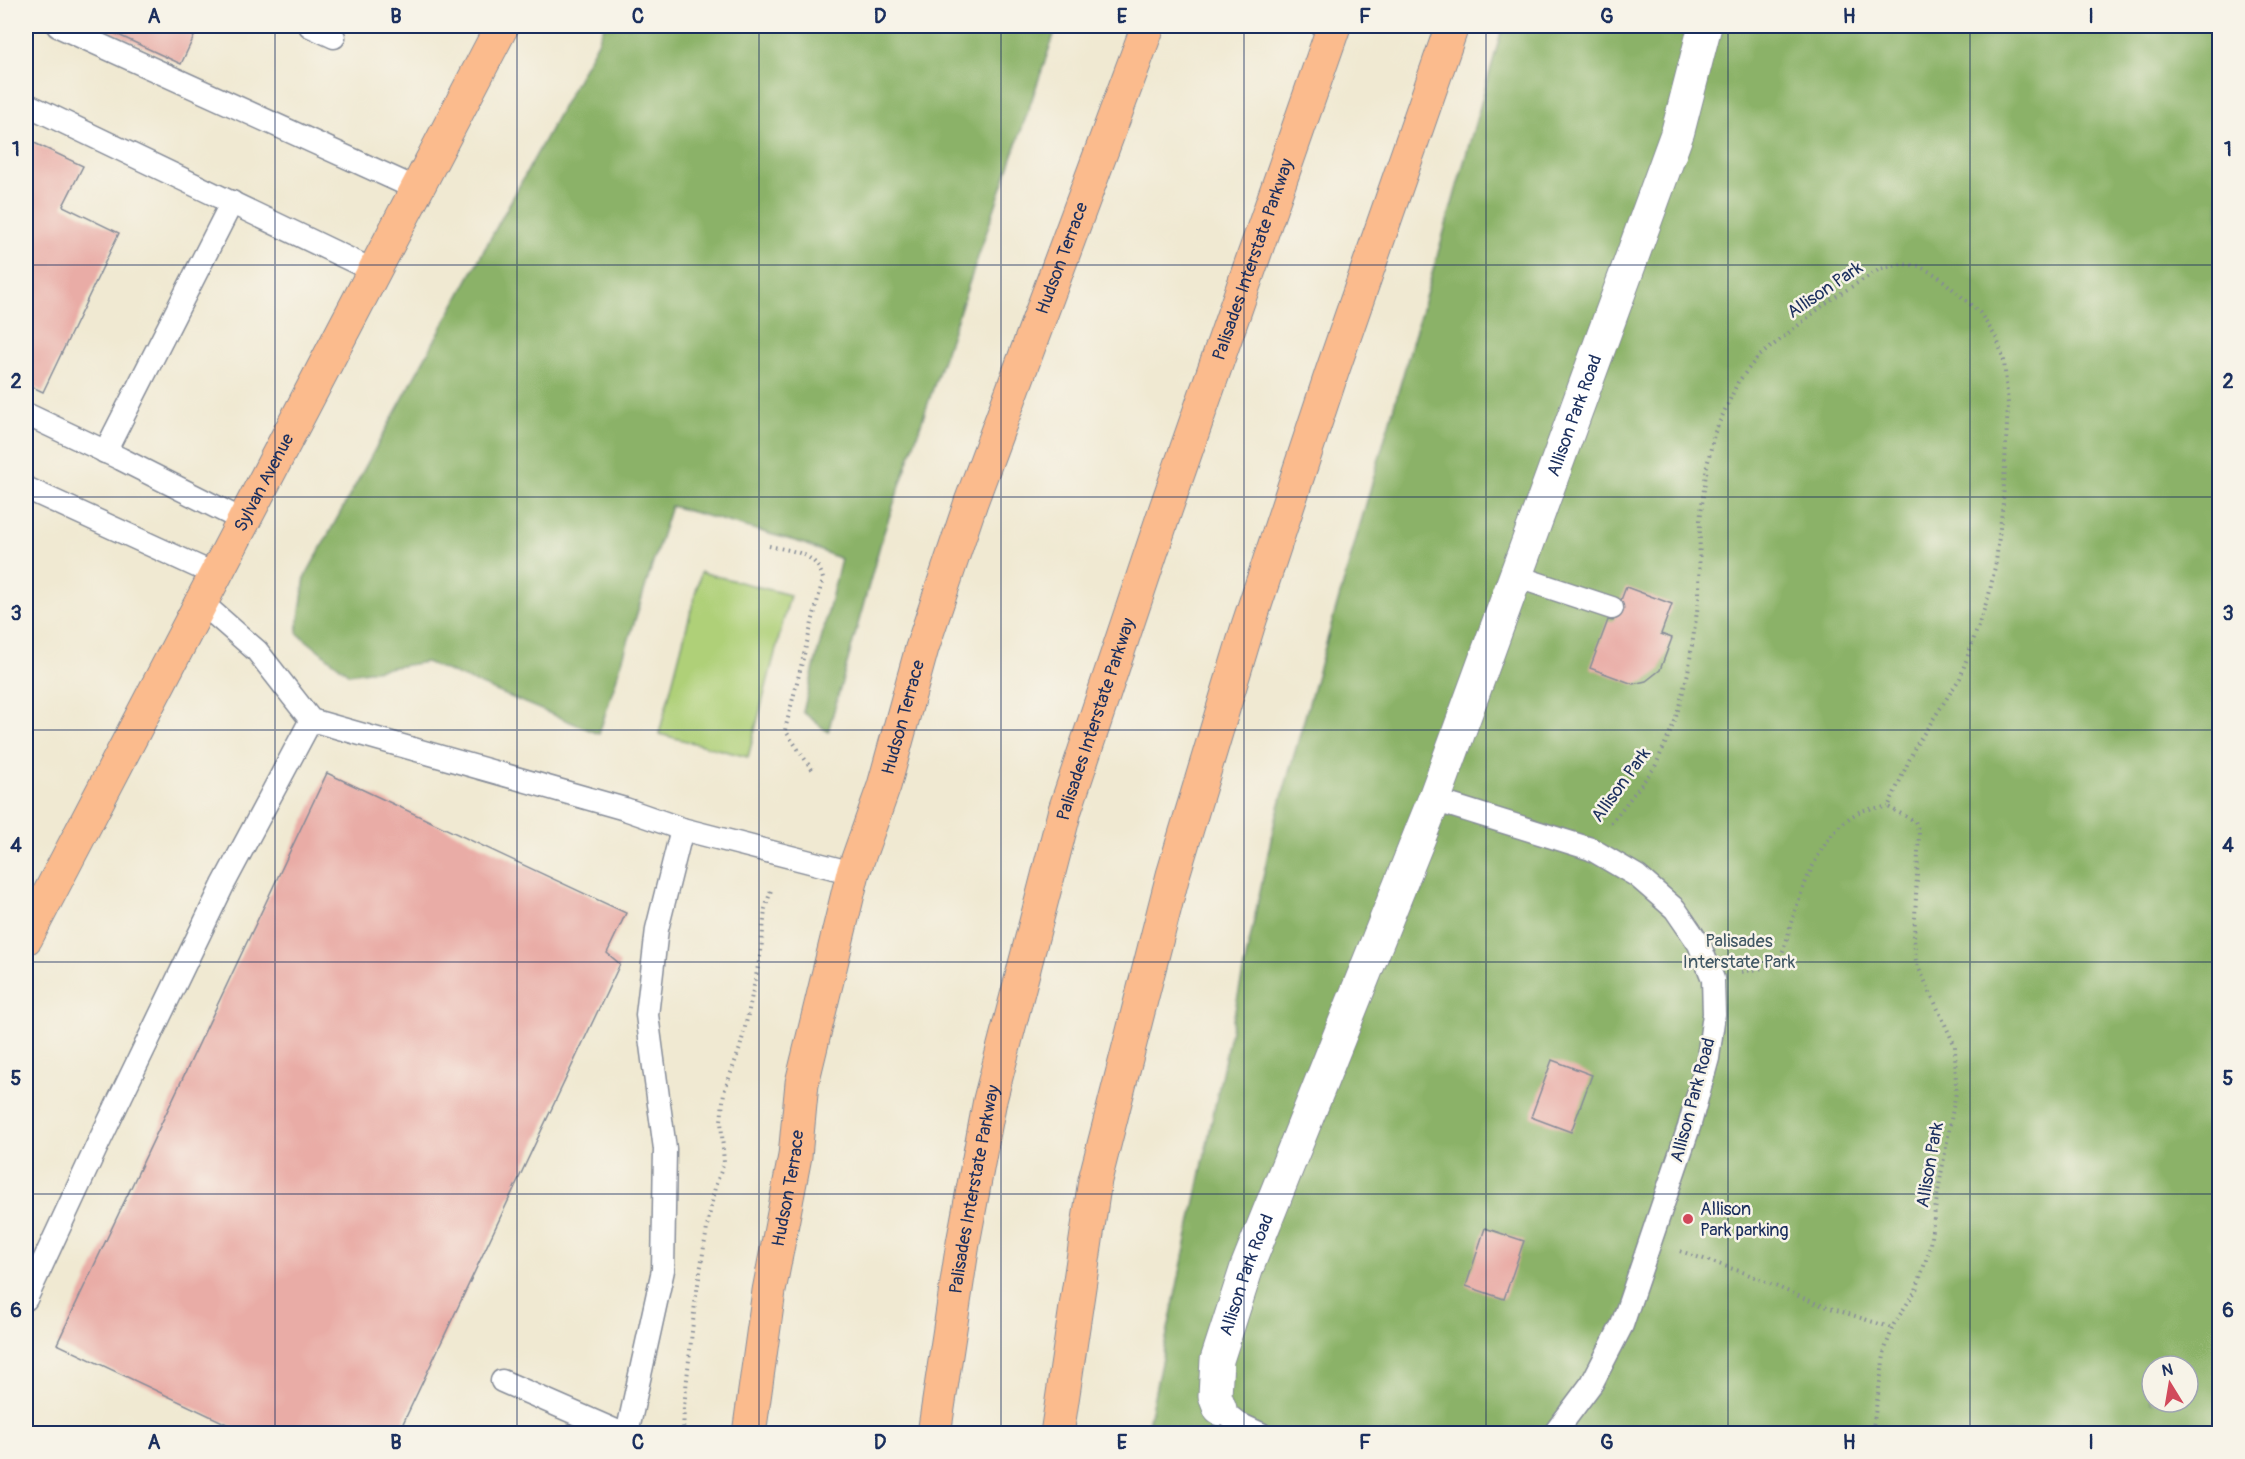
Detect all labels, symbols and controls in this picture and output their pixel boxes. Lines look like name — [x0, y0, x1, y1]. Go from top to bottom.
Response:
text: A — [148, 4, 161, 29]
text: B — [390, 4, 402, 29]
text: C — [632, 4, 644, 29]
text: D — [874, 4, 887, 29]
text: E — [1117, 4, 1128, 29]
text: F — [1359, 4, 1371, 29]
text: G — [1600, 4, 1614, 29]
text: H — [1843, 4, 1856, 29]
text: I — [2088, 4, 2094, 29]
text: 1 — [12, 137, 20, 162]
text: 1 — [2224, 137, 2232, 162]
street label: Palisades Interstate Parkway — [1207, 155, 1299, 363]
street label: Hudson Terrace — [1030, 199, 1093, 317]
street label: Allison Park — [1783, 256, 1868, 324]
street label: Allison Park Road — [1542, 351, 1607, 480]
text: 2 — [10, 369, 22, 394]
text: 2 — [2222, 369, 2234, 394]
street label: Sylvan Avenue — [229, 429, 299, 535]
text: 3 — [10, 601, 22, 626]
text: 3 — [2222, 601, 2234, 626]
street label: Palisades Interstate Parkway — [1051, 615, 1140, 823]
street label: Hudson Terrace — [876, 657, 930, 777]
street label: Allison Park — [1586, 743, 1656, 827]
text: 4 — [10, 833, 22, 858]
text: 4 — [2222, 833, 2234, 858]
park label: Palisades Interstate Park — [1683, 930, 1796, 974]
street label: Allison Park Road — [1665, 1035, 1721, 1165]
text: 5 — [11, 1066, 22, 1091]
text: 5 — [2223, 1066, 2234, 1091]
street label: Palisades Interstate Parkway — [944, 1082, 1005, 1295]
street label: Allison Park — [1911, 1120, 1949, 1210]
street label: Hudson Terrace — [766, 1129, 809, 1248]
place label: Allison Park parking — [1700, 1198, 1789, 1242]
street label: Allison Park Road — [1214, 1210, 1279, 1339]
marker: Allison Park parking — [1681, 1212, 1695, 1226]
text: 6 — [10, 1298, 22, 1323]
text: 6 — [2222, 1298, 2234, 1323]
north arrow — [2140, 1354, 2200, 1414]
text: N — [2160, 1359, 2175, 1381]
text: A — [148, 1430, 161, 1455]
text: B — [390, 1430, 402, 1455]
text: C — [632, 1430, 644, 1455]
text: D — [874, 1430, 887, 1455]
text: E — [1117, 1430, 1128, 1455]
text: F — [1359, 1430, 1371, 1455]
text: G — [1600, 1430, 1614, 1455]
text: H — [1843, 1430, 1856, 1455]
text: I — [2088, 1430, 2094, 1455]

